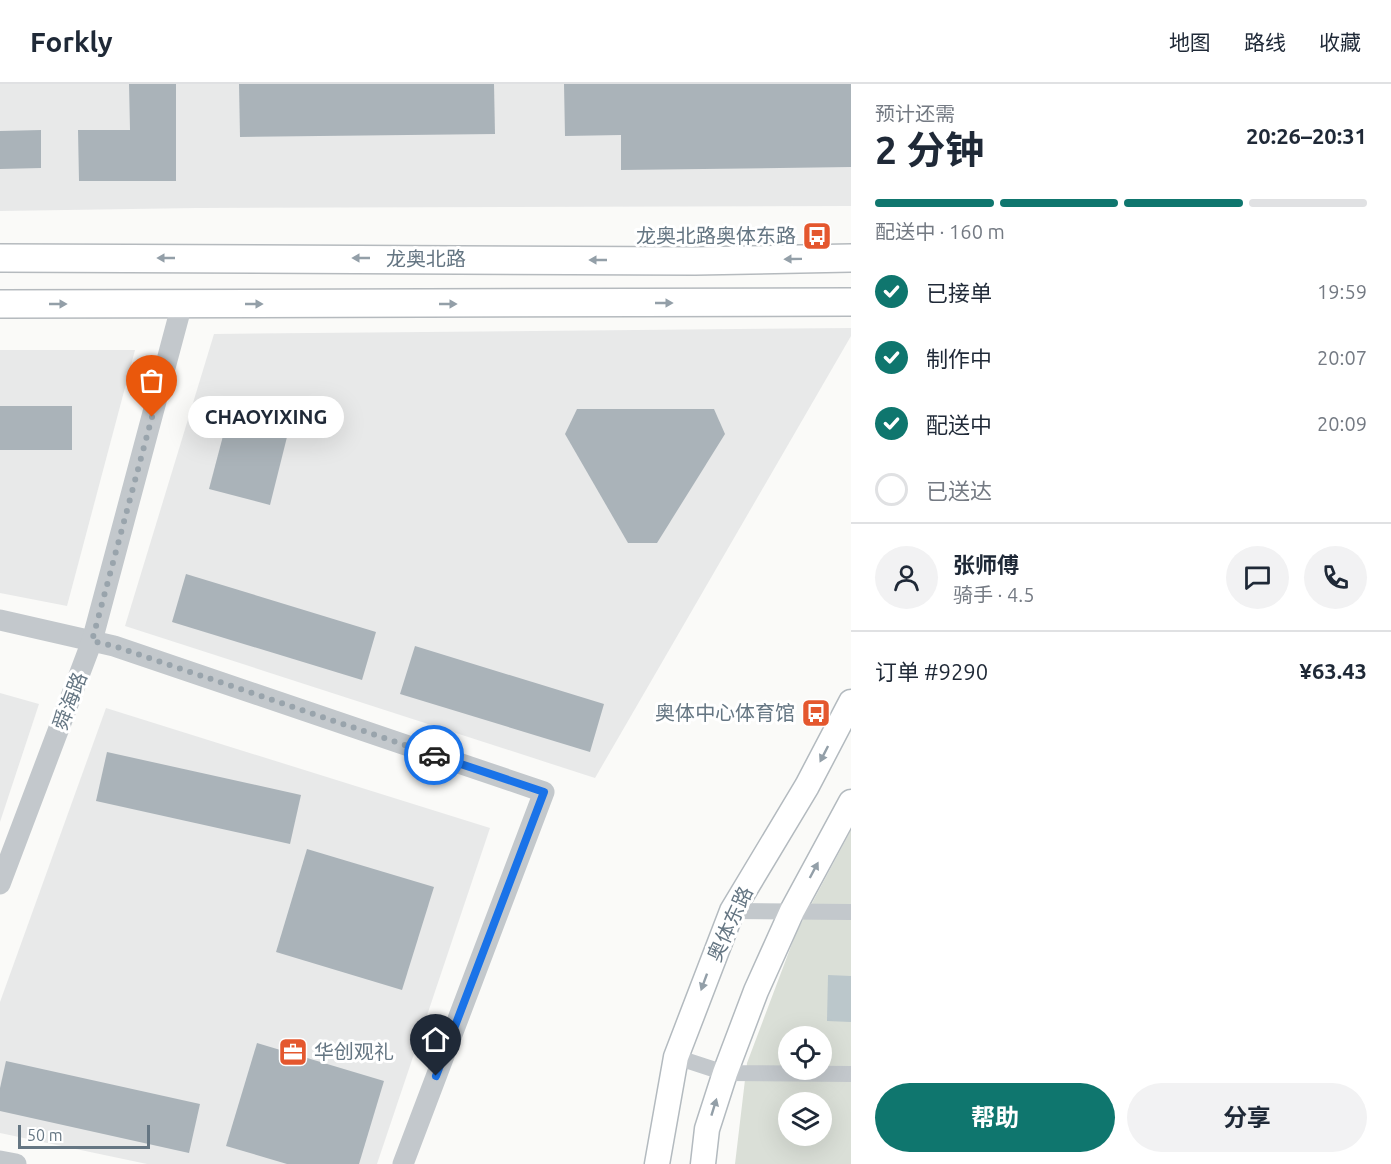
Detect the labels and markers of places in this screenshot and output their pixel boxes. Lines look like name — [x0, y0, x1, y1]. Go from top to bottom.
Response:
bus stop icon: 龙奥北路奥体东路 — [801, 220, 833, 252]
place label: 龙奥北路奥体东路 — [636, 224, 796, 247]
pin — [126, 355, 177, 417]
callout: CHAOYIXING — [188, 396, 344, 438]
bus stop icon: 奥体中心体育馆 — [800, 697, 832, 729]
place label: 奥体中心体育馆 — [655, 701, 795, 724]
pin — [410, 1014, 461, 1076]
office icon: 华创观礼 — [277, 1036, 309, 1068]
place label: 华创观礼 — [314, 1040, 394, 1063]

